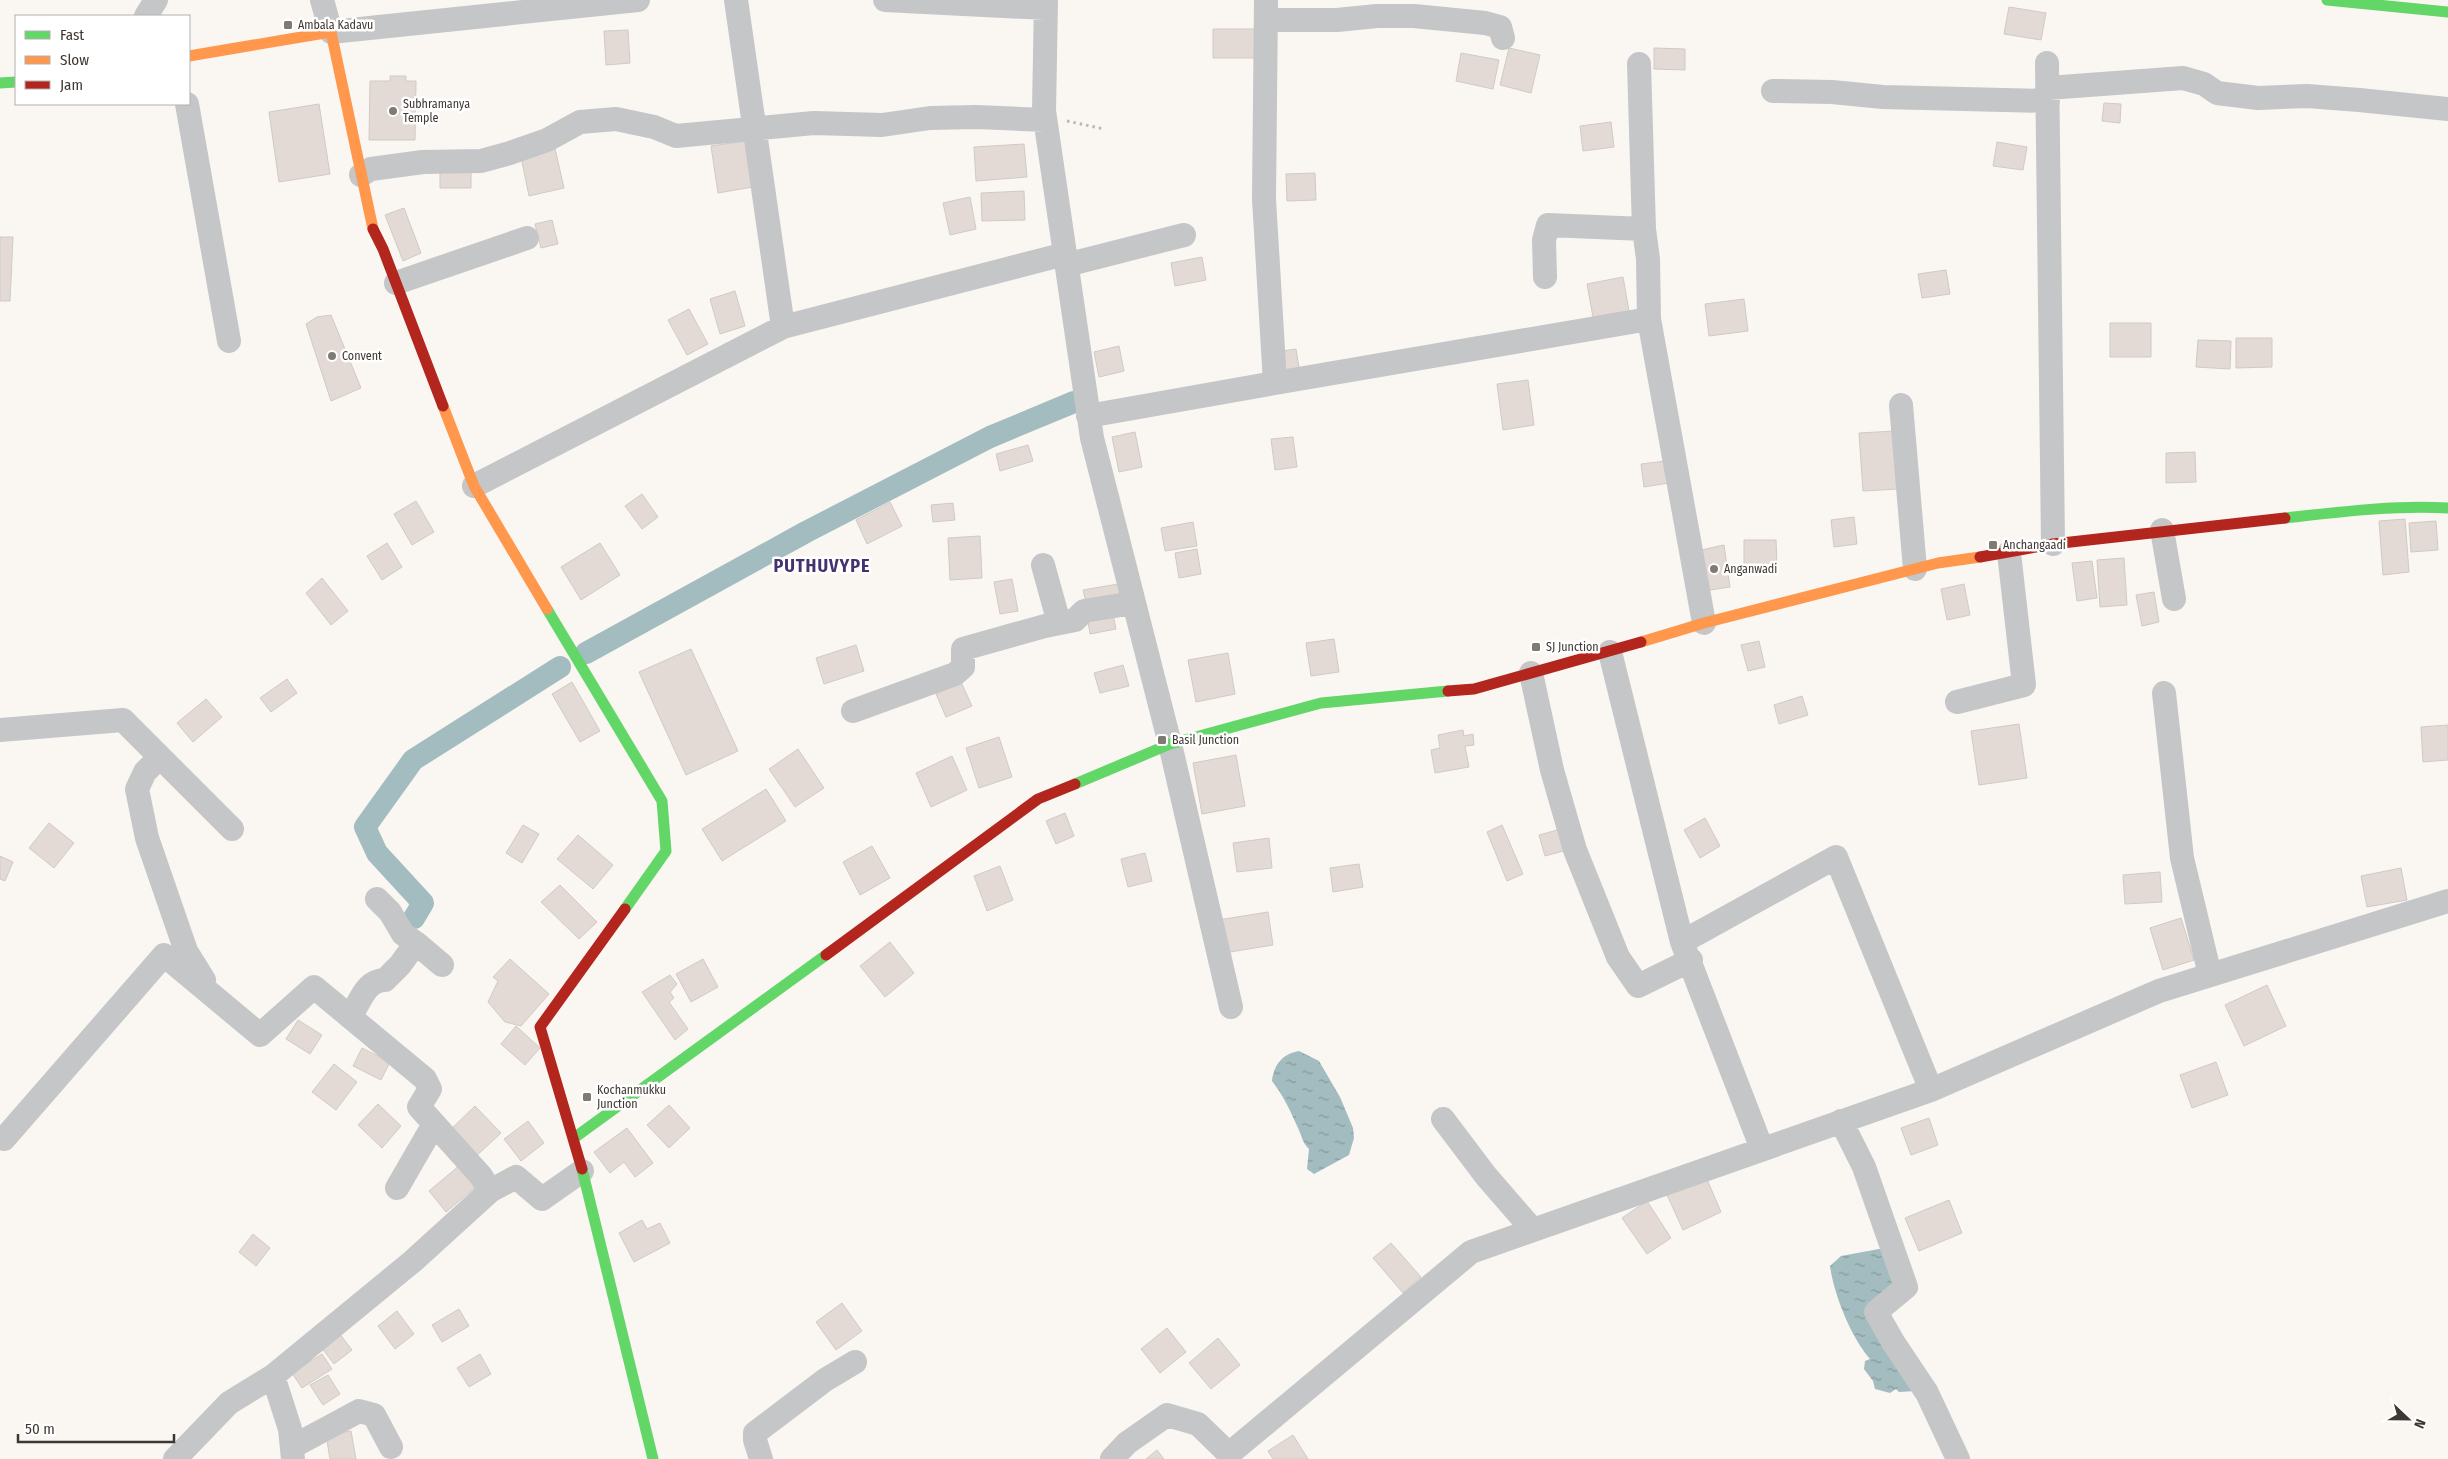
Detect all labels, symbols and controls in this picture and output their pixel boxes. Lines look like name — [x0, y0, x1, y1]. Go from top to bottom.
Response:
legend — [15, 15, 190, 105]
place label: Ambala Kadavu — [298, 18, 373, 32]
marker: Ambala Kadavu — [282, 19, 294, 31]
text: Fast — [60, 26, 84, 44]
text: Slow — [60, 51, 89, 69]
text: Jam — [60, 76, 83, 94]
place label: Subhramanya Temple — [403, 97, 470, 125]
marker: Subhramanya Temple — [387, 105, 399, 117]
place label: Convent — [342, 349, 382, 363]
marker: Convent — [326, 350, 338, 362]
place label: Anchangaadi — [2003, 538, 2066, 552]
marker: Anchangaadi — [1987, 539, 1999, 551]
district label: PUTHUVYPE — [773, 555, 871, 577]
place label: Anganwadi — [1724, 562, 1777, 576]
marker: Anganwadi — [1708, 563, 1720, 575]
place label: SJ Junction — [1546, 640, 1599, 654]
marker: SJ Junction — [1530, 641, 1542, 653]
place label: Basil Junction — [1172, 733, 1239, 747]
marker: Basil Junction — [1156, 734, 1168, 746]
place label: Kochanmukku Junction — [597, 1083, 666, 1111]
marker: Kochanmukku Junction — [581, 1091, 593, 1103]
north arrow — [2383, 1394, 2433, 1444]
scale bar — [18, 1412, 174, 1444]
text: N — [2410, 1417, 2429, 1431]
text: 50 m — [25, 1420, 55, 1438]

